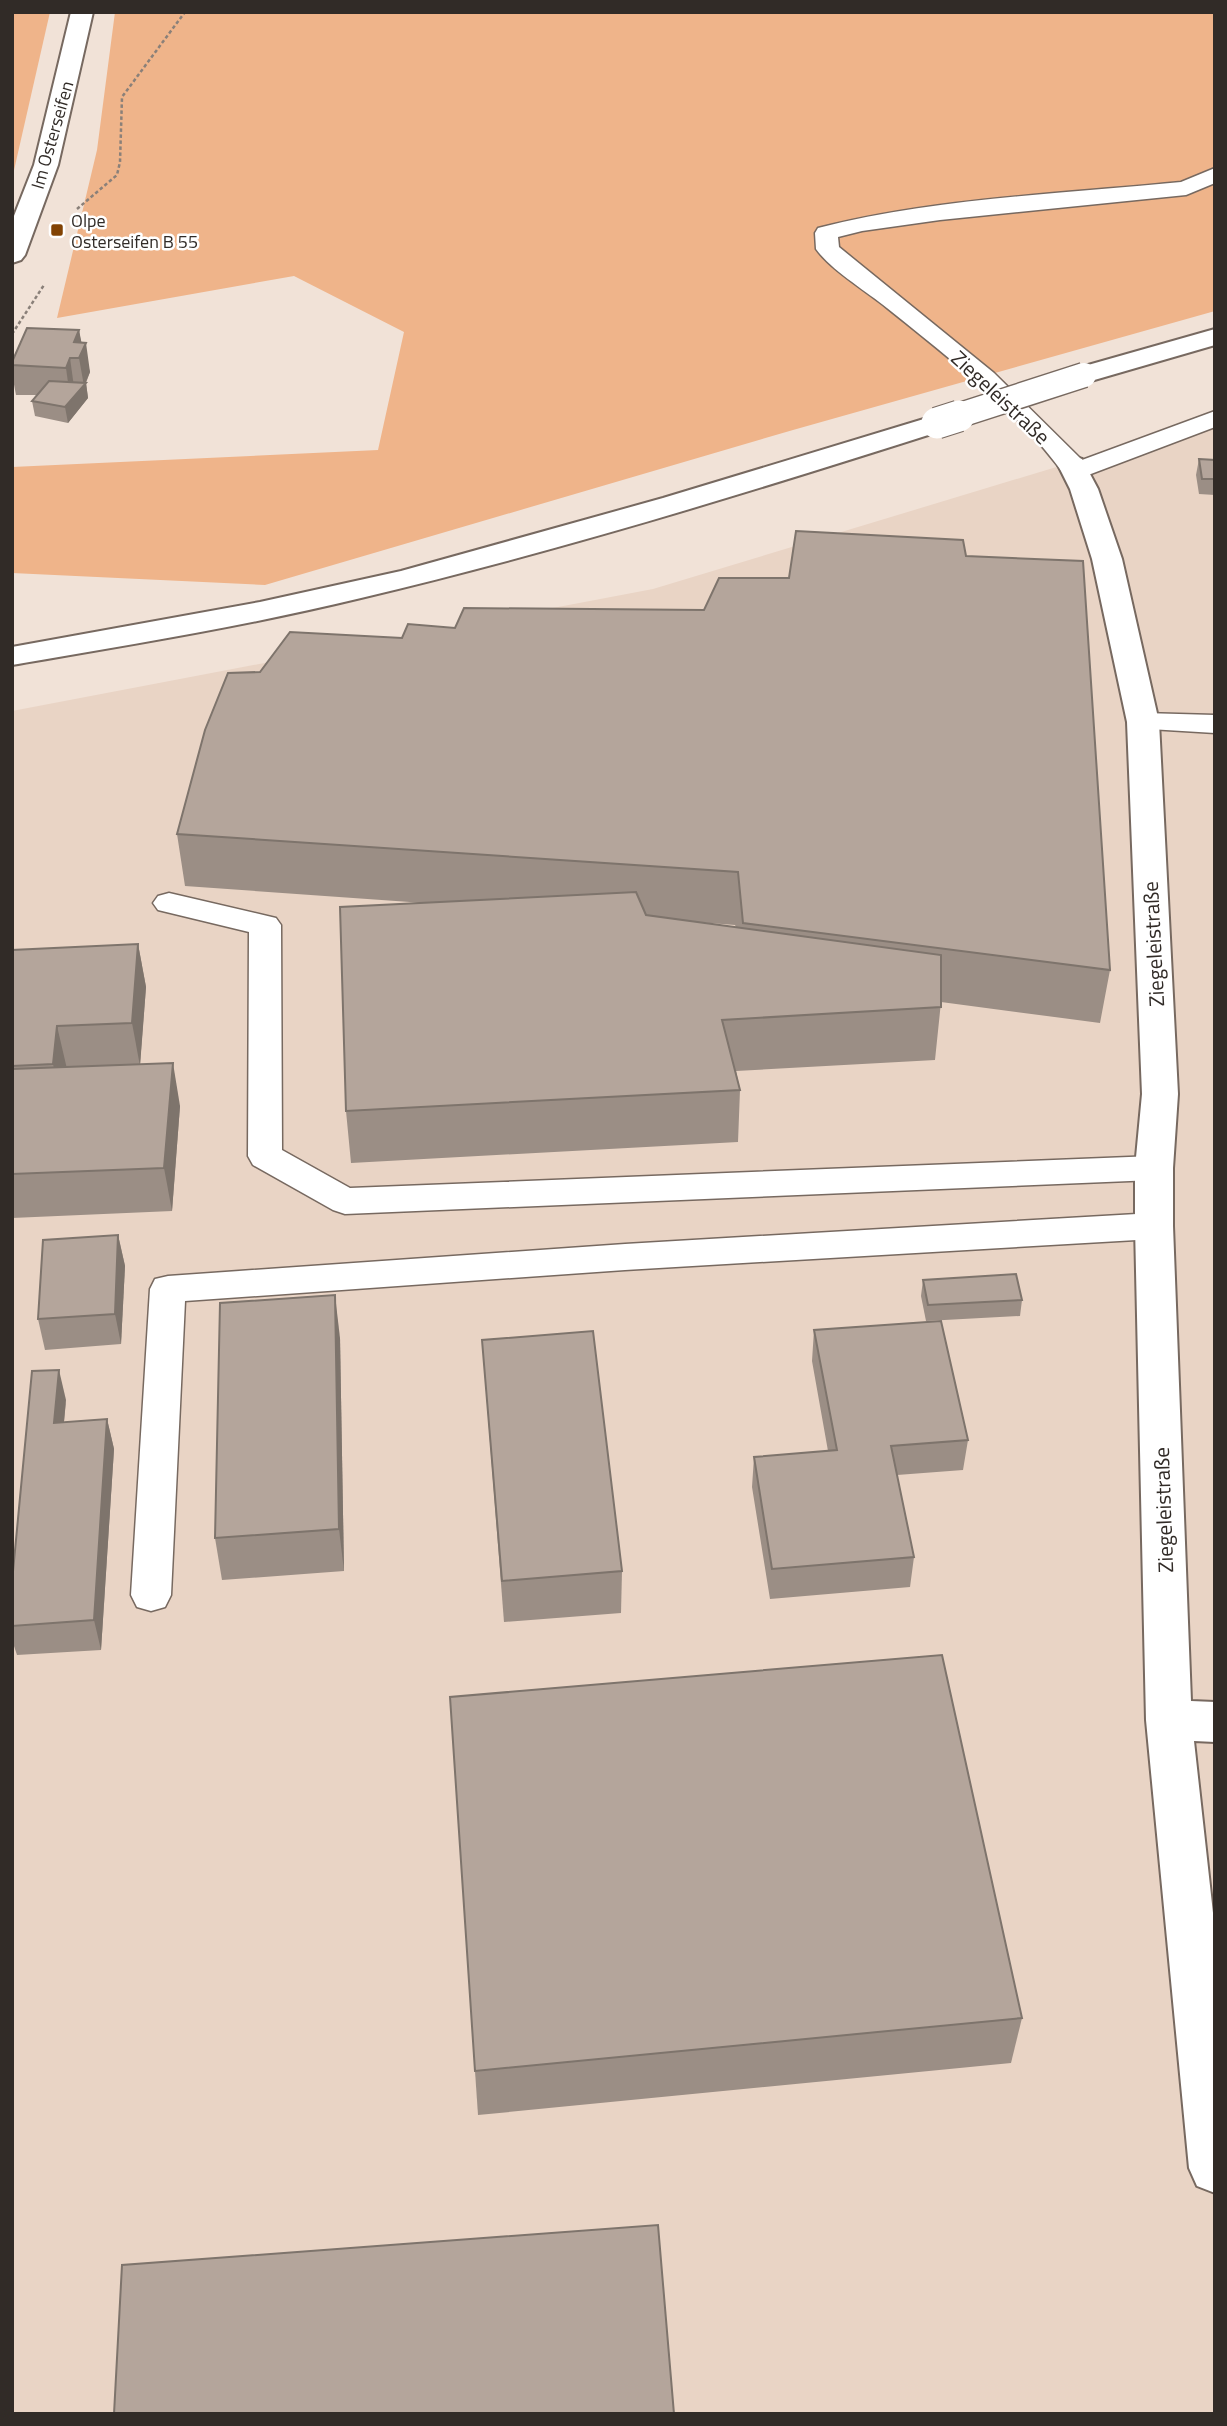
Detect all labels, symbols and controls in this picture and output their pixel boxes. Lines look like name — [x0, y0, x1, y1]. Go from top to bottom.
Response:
street label: Im Osterseifen — [24, 78, 80, 192]
place label: Olpe Osterseifen B 55 — [71, 207, 198, 255]
marker: Olpe Osterseifen B 55 — [49, 222, 65, 238]
street label: Ziegeleistraße — [944, 343, 1058, 451]
street label: Ziegeleistraße — [1134, 880, 1172, 1008]
street label: Ziegeleistraße — [1145, 1447, 1181, 1573]

